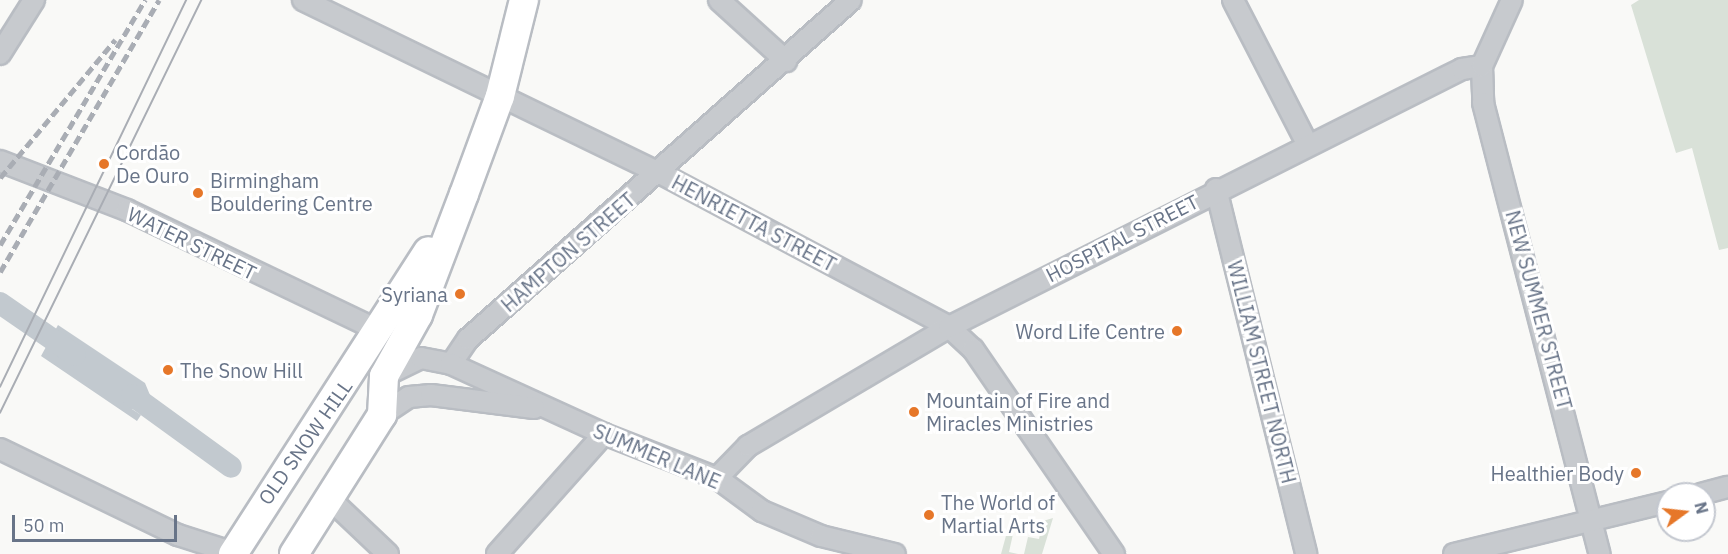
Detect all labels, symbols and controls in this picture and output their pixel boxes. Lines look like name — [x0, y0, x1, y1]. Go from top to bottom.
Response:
place label: Cordão De Ouro — [116, 140, 189, 187]
marker: Cordão De Ouro — [97, 157, 111, 171]
place label: Birmingham Bouldering Centre — [210, 169, 373, 216]
street label: HENRIETTA STREET — [668, 170, 840, 276]
marker: Birmingham Bouldering Centre — [191, 186, 205, 200]
street label: HAMPTON STREET — [496, 187, 640, 317]
street label: HOSPITAL STREET — [1042, 189, 1202, 287]
street label: WATER STREET — [124, 201, 260, 285]
street label: NEW SUMMER STREET — [1501, 208, 1577, 412]
street label: WILLIAM STREET NORTH — [1223, 258, 1301, 486]
place label: Syriana — [381, 282, 448, 306]
marker: Syriana — [453, 287, 467, 301]
place label: Word Life Centre — [1016, 319, 1165, 343]
marker: Word Life Centre — [1170, 324, 1184, 338]
place label: The Snow Hill — [180, 358, 303, 382]
marker: The Snow Hill — [161, 363, 175, 377]
street label: OLD SNOW HILL — [253, 375, 357, 509]
place label: Mountain of Fire and Miracles Ministries — [926, 388, 1110, 435]
marker: Mountain of Fire and Miracles Ministries — [907, 405, 921, 419]
street label: SUMMER LANE — [590, 418, 724, 494]
place label: Healthier Body — [1491, 461, 1624, 485]
marker: Healthier Body — [1629, 466, 1643, 480]
north arrow — [1656, 482, 1716, 542]
place label: The World of Martial Arts — [941, 491, 1055, 538]
text: N — [1690, 500, 1713, 516]
scale bar — [15, 503, 180, 541]
marker: The World of Martial Arts — [922, 508, 936, 522]
text: 50 m — [23, 514, 65, 537]

